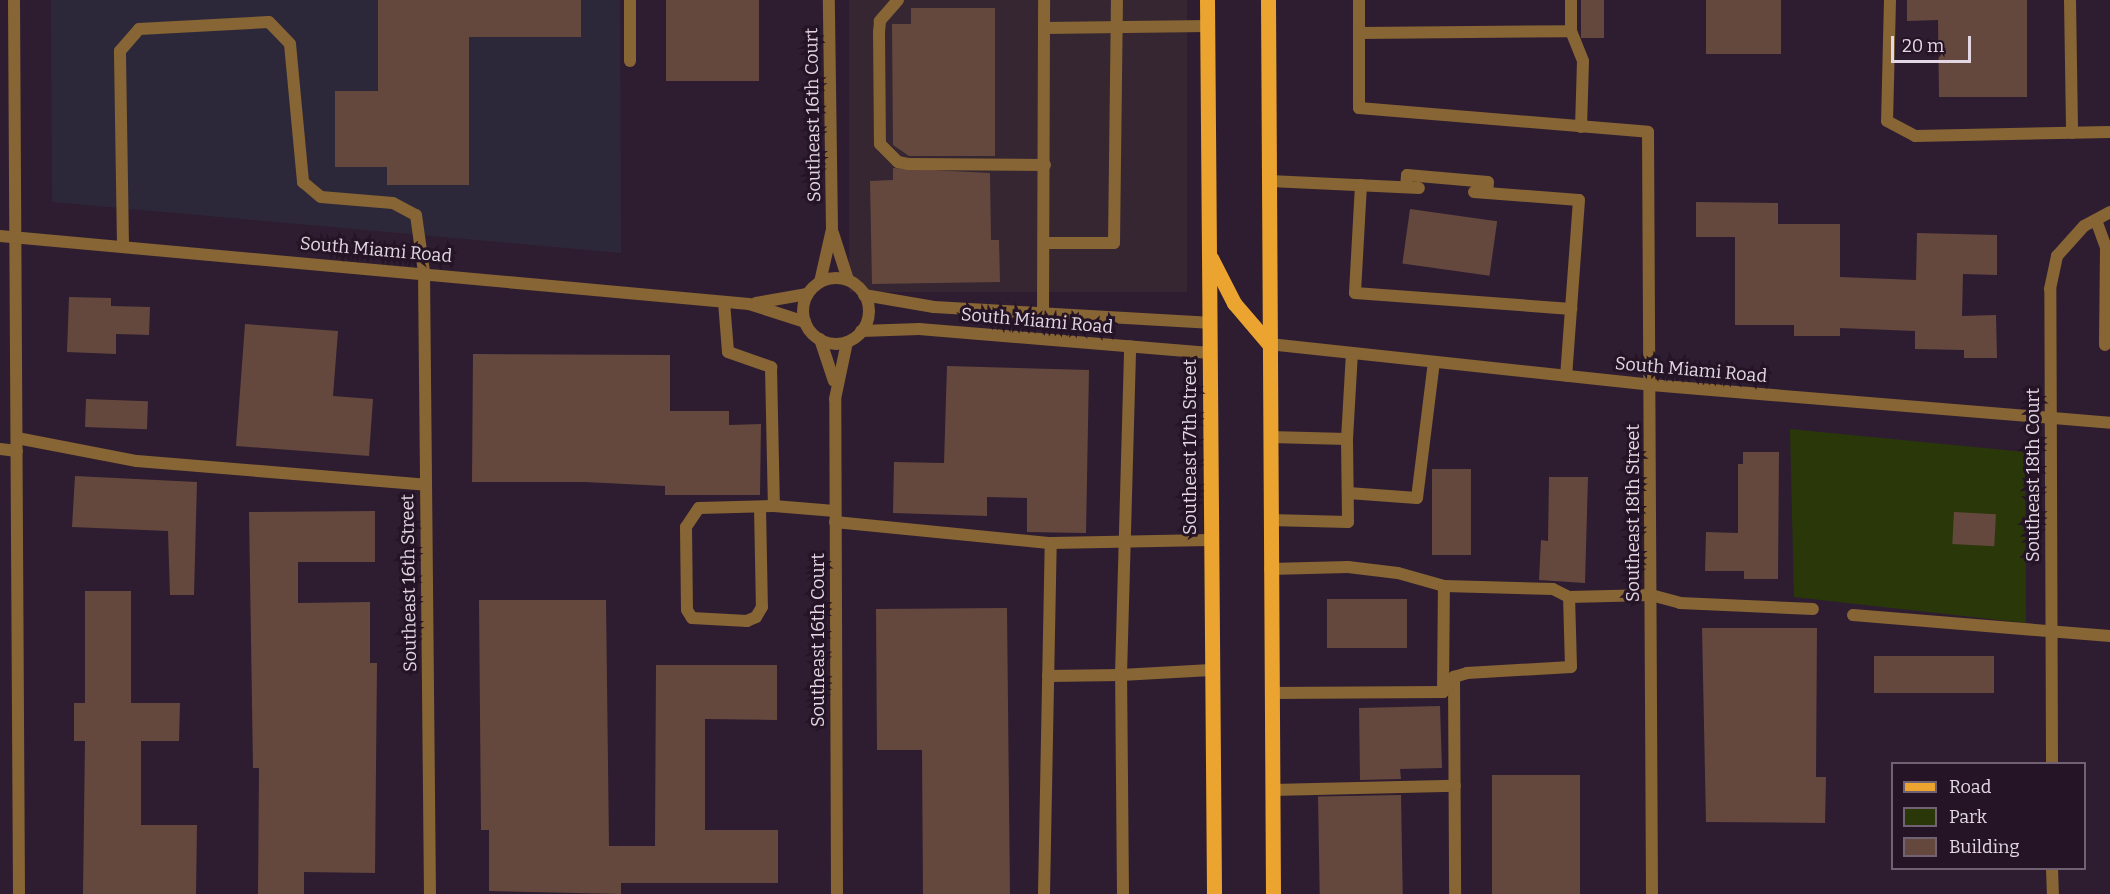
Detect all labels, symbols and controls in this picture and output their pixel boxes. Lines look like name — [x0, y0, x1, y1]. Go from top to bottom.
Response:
scale bar — [1894, 24, 1974, 62]
street label: Southeast 16th Court — [801, 28, 825, 202]
text: 20 m — [1902, 35, 1944, 57]
street label: South Miami Road — [299, 233, 453, 267]
street label: South Miami Road — [960, 304, 1114, 338]
street label: South Miami Road — [1614, 353, 1768, 387]
street label: Southeast 17th Street — [1179, 359, 1201, 535]
street label: Southeast 18th Court — [2022, 388, 2044, 562]
street label: Southeast 18th Street — [1622, 424, 1644, 602]
street label: Southeast 16th Street — [397, 494, 421, 672]
street label: Southeast 16th Court — [807, 553, 829, 727]
legend — [1891, 762, 2086, 870]
text: Road — [1949, 776, 1991, 798]
text: Park — [1949, 806, 1987, 828]
text: Building — [1949, 836, 2020, 858]

